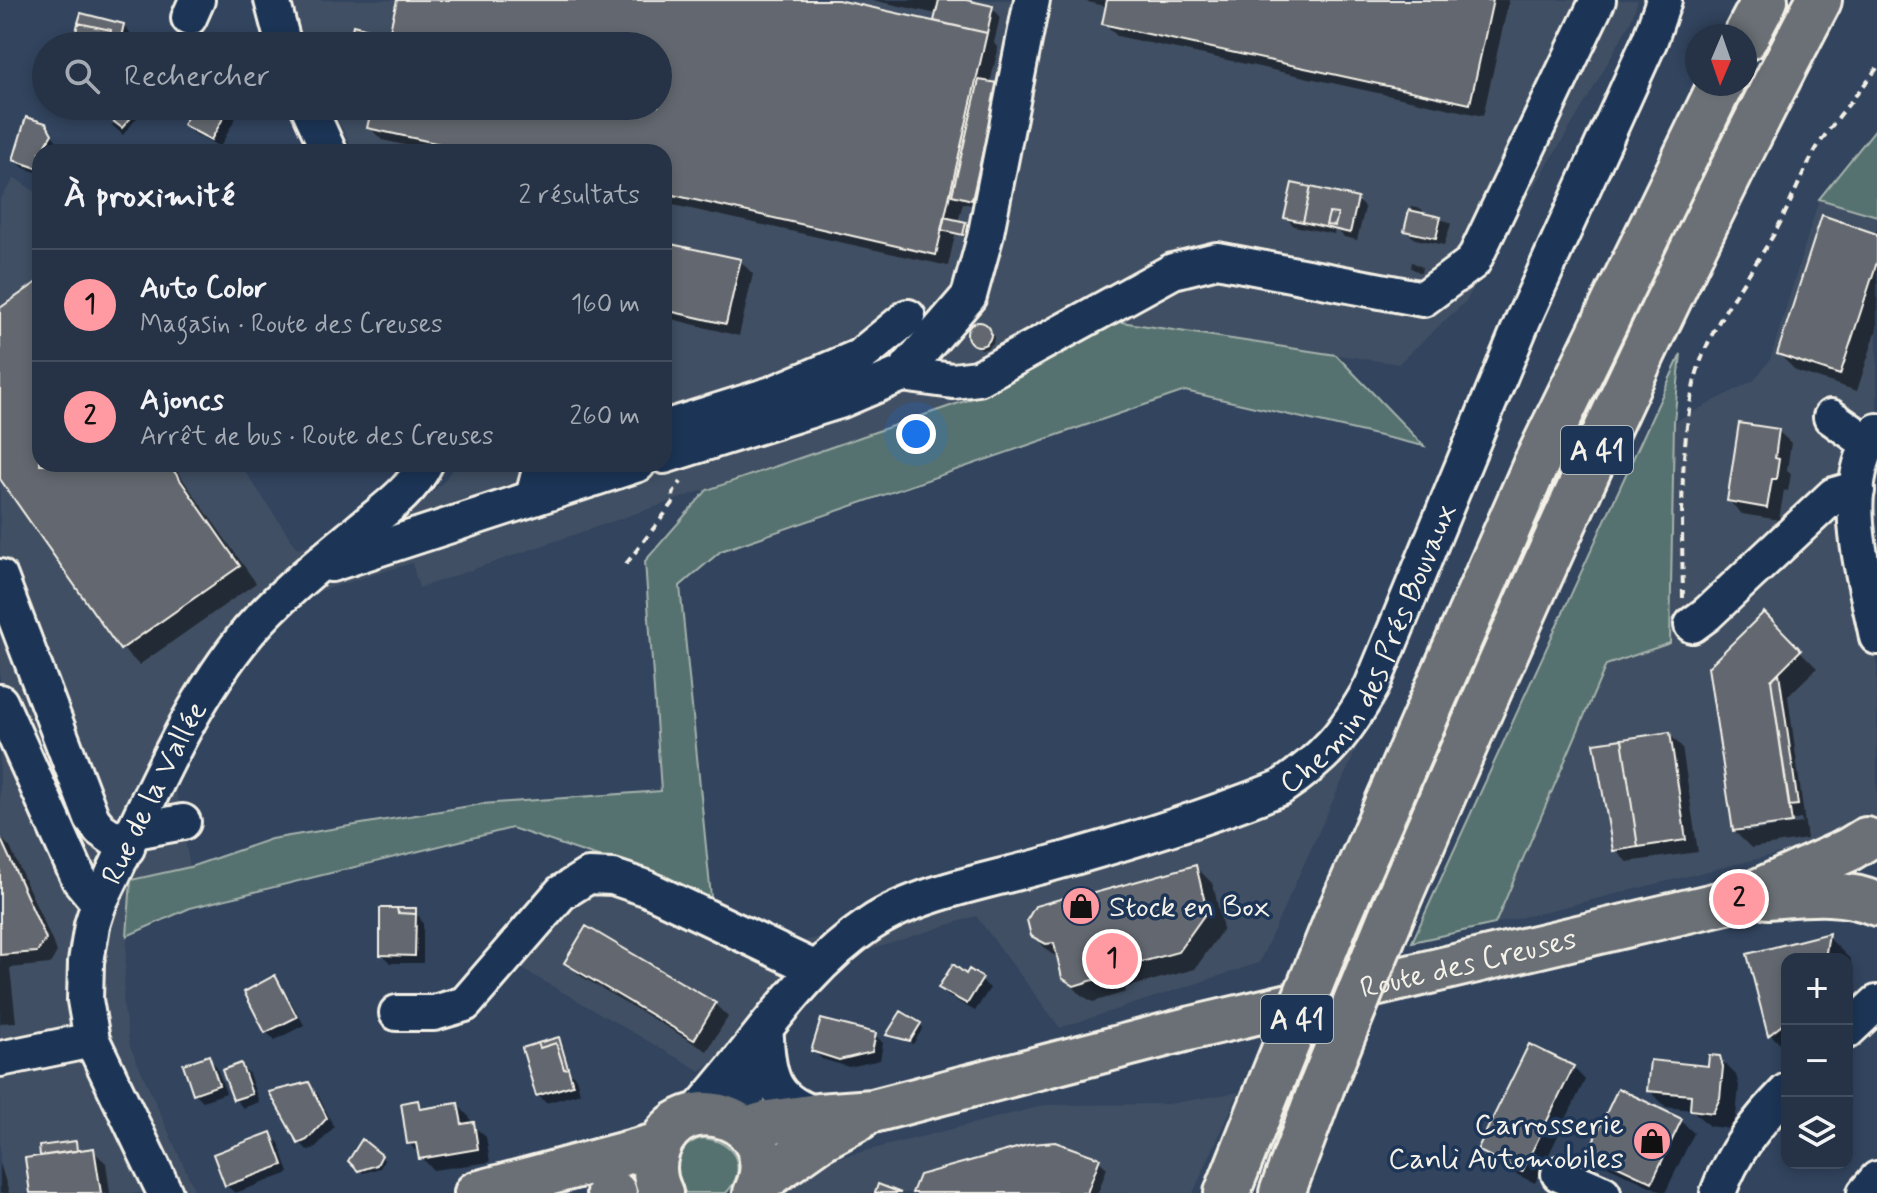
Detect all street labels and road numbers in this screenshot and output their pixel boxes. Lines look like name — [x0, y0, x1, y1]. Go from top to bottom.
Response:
road number: A 41 — [1561, 426, 1633, 474]
street label: Chemin des Prés Bouvaux — [1272, 498, 1466, 803]
street label: Rue de la Vallée — [93, 694, 217, 891]
street label: Route des Creuses — [1356, 920, 1581, 1009]
road number: A 41 — [1261, 995, 1333, 1043]

